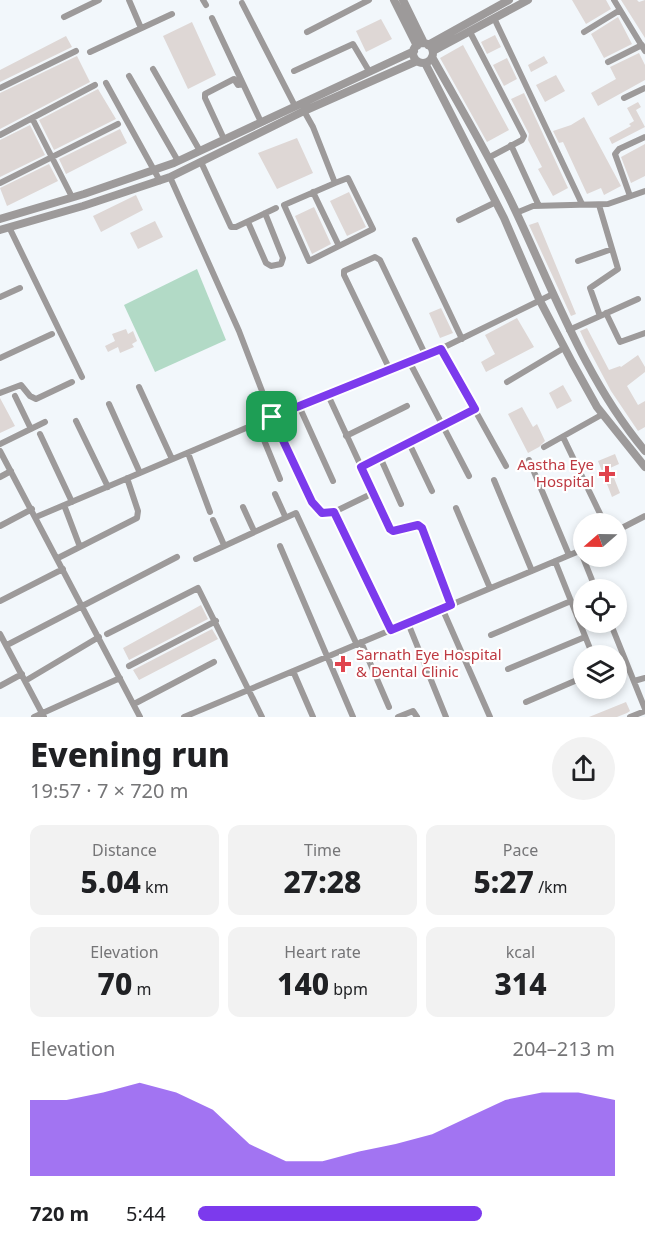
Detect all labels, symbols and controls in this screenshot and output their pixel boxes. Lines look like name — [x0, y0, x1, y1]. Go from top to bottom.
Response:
pin — [246, 391, 297, 442]
icon: arrive — [255, 400, 288, 433]
place label: Aastha Eye Hospital — [517, 454, 594, 491]
marker: Aastha Eye Hospital — [598, 465, 616, 483]
north arrow — [573, 513, 627, 567]
map controls — [573, 513, 627, 699]
button: locate — [573, 579, 627, 633]
place label: Sarnath Eye Hospital & Dental Clinic — [356, 644, 502, 681]
button: layers — [573, 645, 627, 699]
marker: Sarnath Eye Hospital & Dental Clinic — [334, 655, 352, 673]
text: Evening run — [30, 732, 230, 777]
button: share — [552, 737, 615, 800]
text: 19:57 · 7 × 720 m — [30, 777, 188, 804]
text: Distance — [92, 839, 157, 861]
text: Time — [304, 839, 341, 861]
text: Pace — [503, 839, 538, 861]
text: 5.04 — [80, 861, 141, 902]
text: 27:28 — [284, 861, 361, 902]
text: 5:27 — [473, 861, 534, 902]
text: km — [141, 876, 169, 898]
text: /km — [534, 876, 568, 898]
text: Elevation — [90, 941, 159, 963]
text: Heart rate — [284, 941, 361, 963]
text: kcal — [506, 941, 535, 963]
text: 70 — [98, 963, 132, 1004]
text: 140 — [277, 963, 329, 1004]
text: 314 — [494, 963, 547, 1004]
text: m — [132, 978, 151, 1000]
text: bpm — [329, 978, 368, 1000]
text: Elevation — [30, 1035, 115, 1062]
text: 204–213 m — [512, 1035, 615, 1062]
text: 720 m — [30, 1200, 89, 1227]
text: 5:44 — [126, 1200, 166, 1227]

